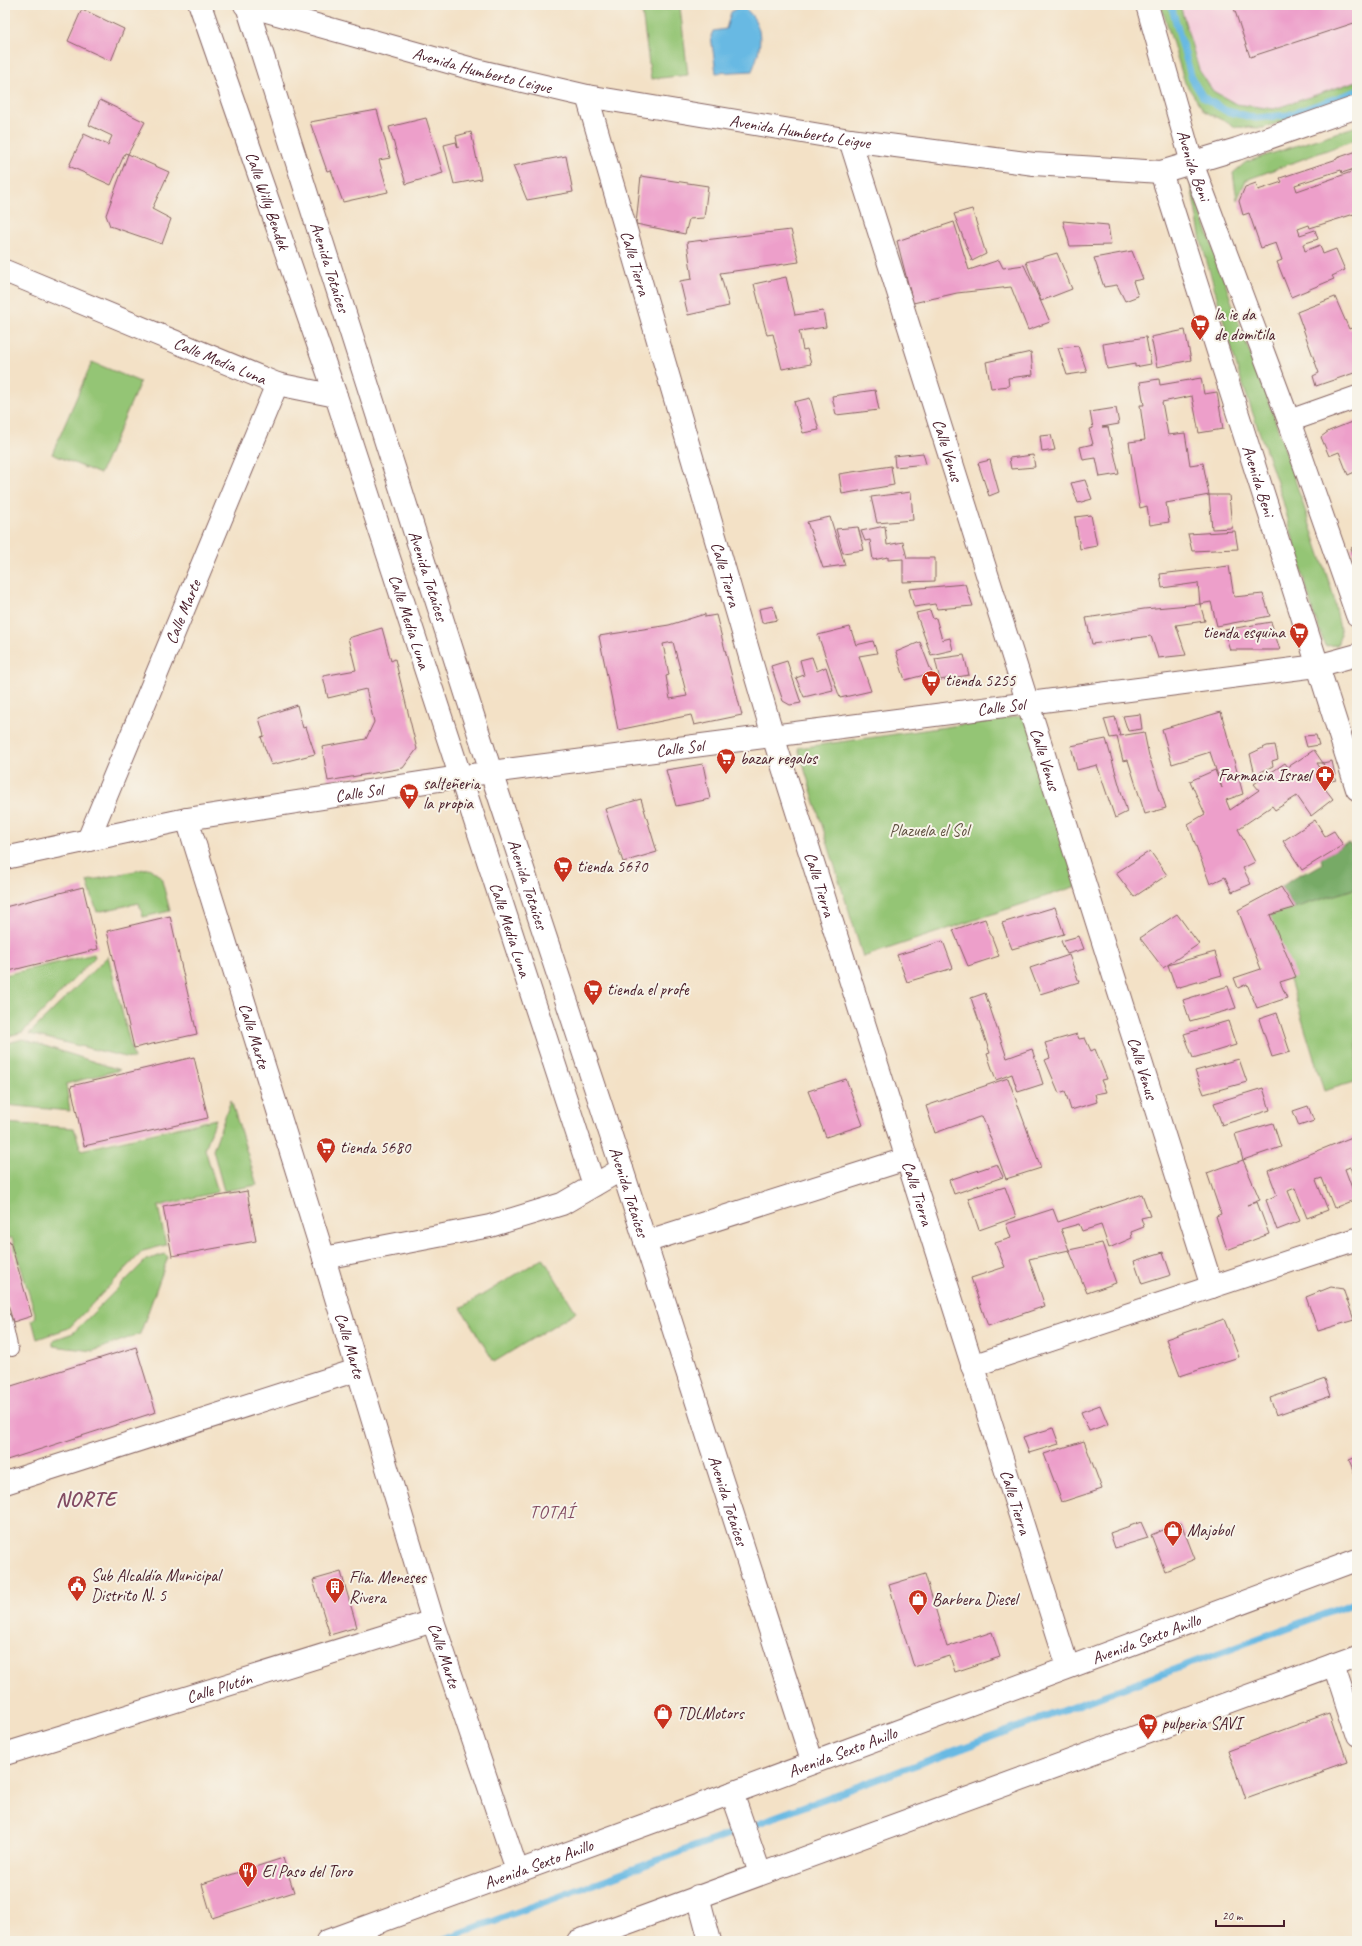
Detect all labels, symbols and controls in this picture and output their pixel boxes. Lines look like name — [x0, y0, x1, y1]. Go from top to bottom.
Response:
street label: Avenida Humberto Leigue — [410, 42, 555, 98]
street label: Avenida Humberto Leigue — [728, 110, 873, 153]
street label: Avenida Beni — [1173, 127, 1216, 205]
street label: Calle Willy Bendek — [241, 149, 295, 254]
street label: Avenida Totaíces — [306, 219, 355, 316]
street label: Calle Tierra — [616, 228, 655, 299]
place label: la ie da de domitila — [1214, 304, 1275, 345]
supermarket icon: la ie da de domitila — [1189, 313, 1211, 341]
street label: Calle Media Luna — [171, 332, 271, 390]
street label: Calle Venus — [928, 416, 968, 486]
street label: Avenida Beni — [1238, 443, 1281, 521]
street label: Avenida Totaíces — [404, 528, 453, 625]
street label: Calle Tierra — [707, 539, 746, 610]
street label: Calle Media Luna — [385, 572, 435, 673]
street label: Calle Marte — [160, 575, 206, 647]
supermarket icon: tienda esquina — [1288, 621, 1310, 649]
place label: tienda esquina — [1203, 622, 1287, 643]
supermarket icon: tienda 5255 — [920, 669, 942, 697]
place label: tienda 5255 — [945, 670, 1017, 691]
street label: Calle Sol — [976, 693, 1029, 720]
street label: Calle Venus — [1026, 725, 1066, 795]
street label: Calle Sol — [655, 734, 708, 761]
supermarket icon: bazar regalos — [715, 747, 737, 775]
place label: bazar regalos — [740, 748, 819, 769]
pharmacy icon: Farmacia Israel — [1314, 764, 1336, 792]
place label: Farmacia Israel — [1218, 765, 1314, 786]
place label: salteñeria la propia — [423, 773, 482, 814]
street label: Calle Sol — [333, 778, 387, 806]
supermarket icon: salteñeria la propia — [398, 782, 420, 810]
park label: Plazuela el Sol — [889, 820, 972, 841]
street label: Avenida Totaíces — [503, 836, 553, 933]
street label: Calle Tierra — [800, 849, 840, 920]
supermarket icon: tienda 5670 — [552, 855, 574, 883]
place label: tienda 5670 — [577, 856, 649, 877]
street label: Calle Media Luna — [485, 880, 536, 981]
supermarket icon: tienda el profe — [582, 978, 604, 1006]
place label: tienda el profe — [607, 979, 690, 1000]
street label: Calle Marte — [235, 1000, 275, 1072]
street label: Calle Venus — [1123, 1034, 1163, 1104]
supermarket icon: tienda 5680 — [315, 1136, 337, 1164]
place label: tienda 5680 — [340, 1137, 412, 1158]
street label: Avenida Totaíces — [605, 1144, 654, 1241]
street label: Calle Tierra — [898, 1158, 938, 1229]
street label: Calle Marte — [330, 1310, 370, 1382]
street label: Avenida Totaíces — [704, 1453, 753, 1549]
street label: Calle Tierra — [996, 1467, 1036, 1538]
district label: NORTE — [56, 1486, 118, 1512]
district label: TOTAÍ — [529, 1501, 578, 1523]
shop icon: Majobol — [1162, 1519, 1184, 1547]
place label: Majobol — [1187, 1520, 1236, 1541]
place label: Sub Alcaldía Municipal Distrito N. 5 — [91, 1565, 223, 1606]
place label: Flia. Meneses Rivera — [349, 1567, 428, 1608]
public building icon: Sub Alcaldía Municipal Distrito N. 5 — [66, 1574, 88, 1602]
building icon: Flia. Meneses Rivera — [324, 1576, 346, 1604]
shop icon: Barbera Diesel — [907, 1588, 929, 1616]
place label: Barbera Diesel — [932, 1589, 1021, 1610]
street label: Avenida Sexto Anillo — [1089, 1608, 1204, 1669]
street label: Calle Marte — [424, 1620, 466, 1692]
street label: Calle Plutón — [184, 1667, 255, 1708]
shop icon: TDLMotors — [652, 1702, 674, 1730]
place label: TDLMotors — [677, 1703, 746, 1724]
supermarket icon: pulperia SAVI — [1137, 1712, 1159, 1740]
place label: pulperia SAVI — [1162, 1713, 1246, 1734]
street label: Avenida Sexto Anillo — [785, 1722, 901, 1782]
street label: Avenida Sexto Anillo — [481, 1834, 597, 1893]
restaurant icon: El Paso del Toro — [237, 1860, 259, 1888]
place label: El Paso del Toro — [262, 1861, 354, 1882]
scale bar — [1216, 1902, 1284, 1928]
text: 20 m — [1222, 1908, 1244, 1924]

